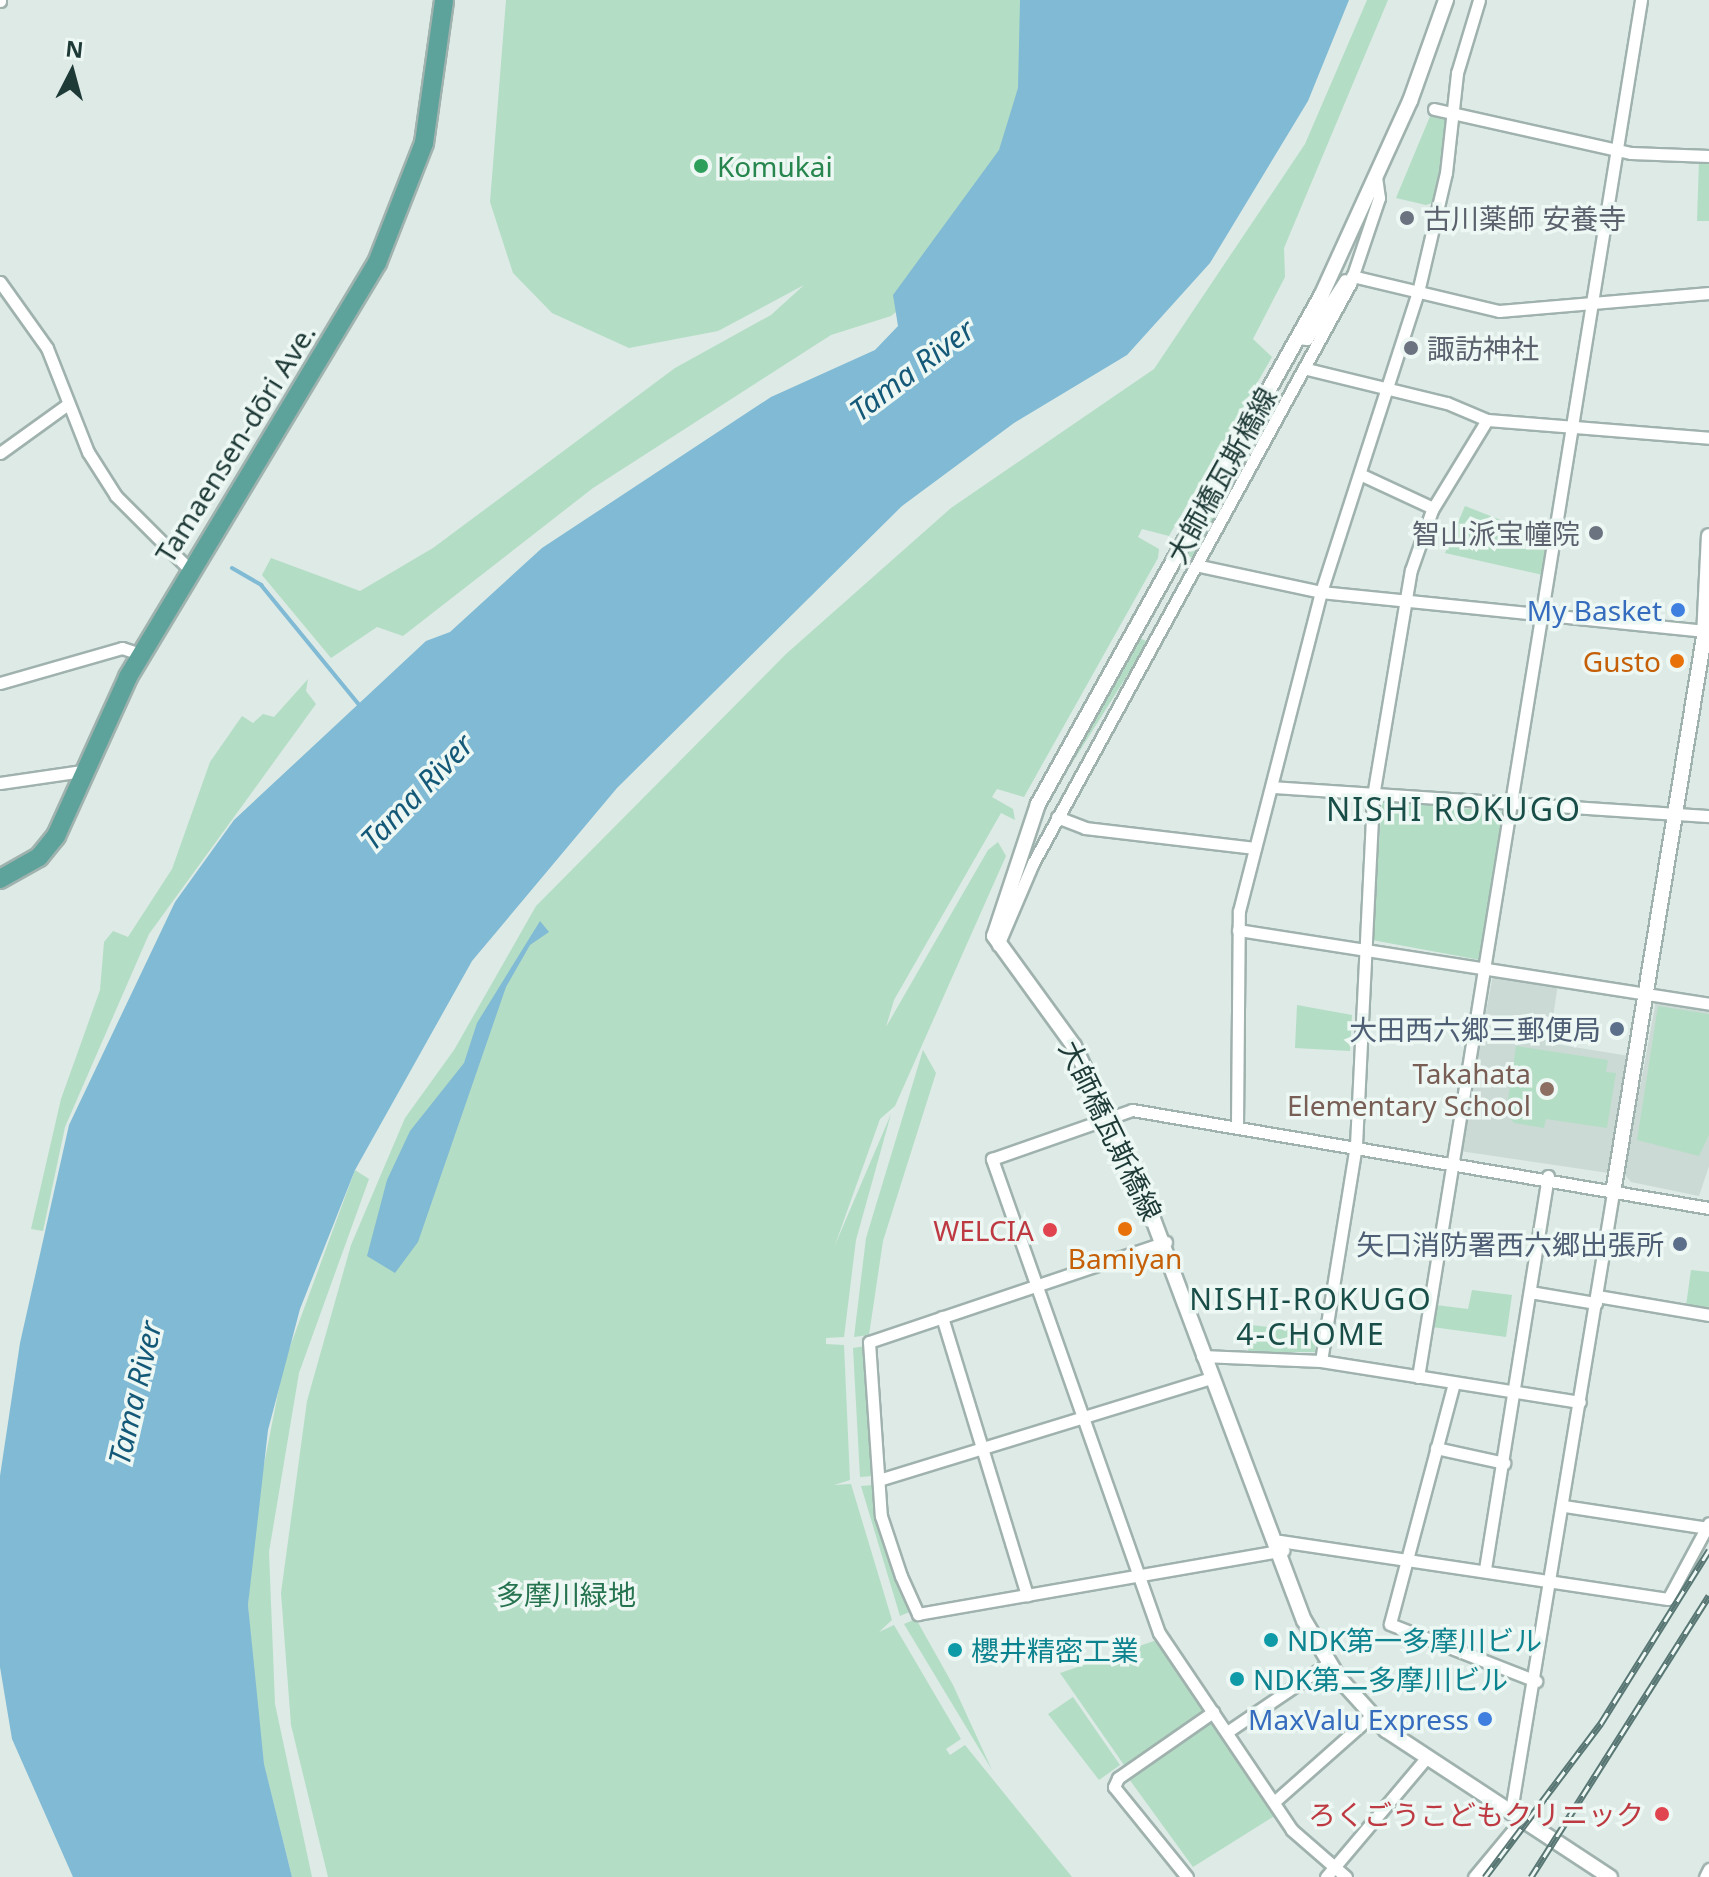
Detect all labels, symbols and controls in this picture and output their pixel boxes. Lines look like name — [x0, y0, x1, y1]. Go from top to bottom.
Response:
north arrow — [32, 32, 112, 112]
text: N — [64, 32, 85, 64]
place label: Komukai — [717, 149, 833, 183]
marker: Komukai — [692, 157, 710, 175]
place label: 古川薬師 安養寺 — [1423, 201, 1626, 235]
marker: 古川薬師 安養寺 — [1398, 209, 1416, 227]
water label: Tama River — [843, 312, 981, 428]
street label: Tamaensen-dōri Ave. — [148, 317, 322, 569]
place label: 諏訪神社 — [1427, 331, 1539, 365]
marker: 諏訪神社 — [1402, 339, 1420, 357]
street label: 大師橋瓦斯橋線 — [1159, 381, 1283, 569]
place label: 智山派宝幢院 — [1412, 516, 1580, 550]
marker: 智山派宝幢院 — [1587, 524, 1605, 542]
place label: My Basket — [1527, 593, 1662, 627]
marker: My Basket — [1669, 601, 1687, 619]
place label: Gusto — [1583, 644, 1661, 678]
marker: Gusto — [1668, 652, 1686, 670]
water label: Tama River — [353, 727, 481, 857]
district label: NISHI ROKUGO — [1326, 790, 1582, 828]
place label: 大田西六郷三郵便局 — [1349, 1012, 1601, 1046]
marker: 大田西六郷三郵便局 — [1608, 1020, 1626, 1038]
street label: 大師橋瓦斯橋線 — [1053, 1035, 1169, 1225]
place label: Takahata Elementary School — [1287, 1056, 1531, 1122]
marker: Takahata Elementary School — [1538, 1080, 1556, 1098]
place label: WELCIA — [933, 1213, 1034, 1247]
marker: Bamiyan — [1116, 1220, 1134, 1238]
marker: WELCIA — [1041, 1221, 1059, 1239]
place label: 矢口消防署西六郷出張所 — [1356, 1227, 1664, 1261]
marker: 矢口消防署西六郷出張所 — [1671, 1235, 1689, 1253]
place label: Bamiyan — [1068, 1241, 1182, 1275]
district label: NISHI-ROKUGO 4-CHOME — [1189, 1281, 1433, 1352]
water label: Tama River — [101, 1318, 169, 1468]
park label: 多摩川緑地 — [496, 1577, 636, 1611]
place label: NDK第一多摩川ビル — [1287, 1623, 1542, 1657]
marker: NDK第一多摩川ビル — [1262, 1631, 1280, 1649]
place label: 櫻井精密工業 — [971, 1633, 1139, 1667]
marker: 櫻井精密工業 — [946, 1641, 964, 1659]
place label: NDK第二多摩川ビル — [1253, 1662, 1508, 1696]
marker: NDK第二多摩川ビル — [1228, 1670, 1246, 1688]
place label: MaxValu Express — [1248, 1702, 1469, 1736]
marker: MaxValu Express — [1476, 1710, 1494, 1728]
place label: ろくごうこどもクリニック — [1308, 1797, 1644, 1831]
marker: ろくごうこどもクリニック — [1651, 1803, 1673, 1825]

